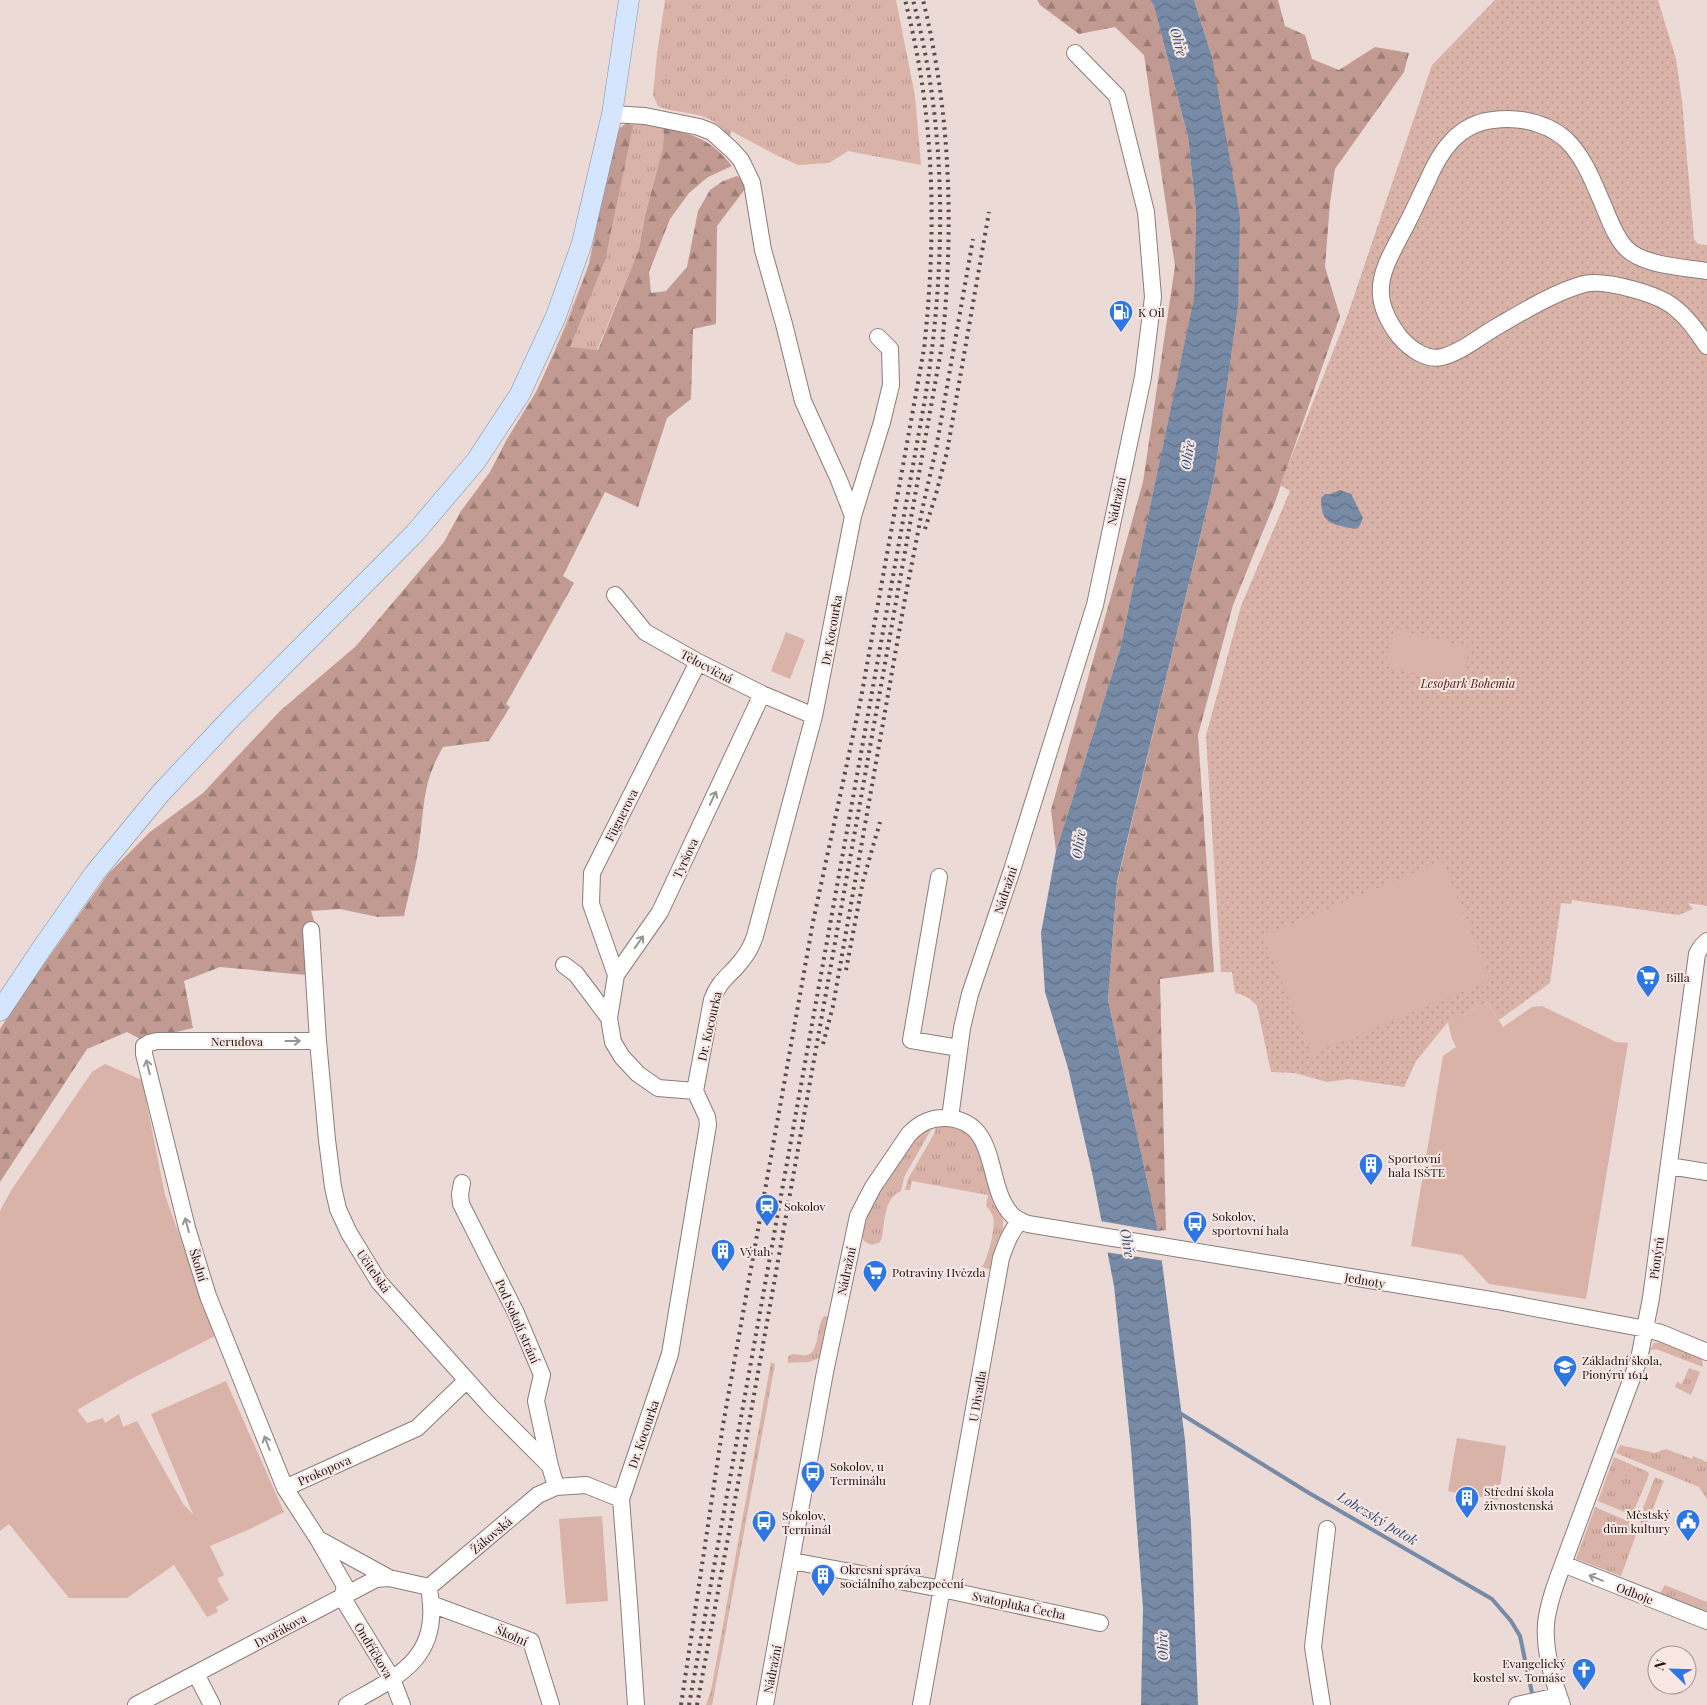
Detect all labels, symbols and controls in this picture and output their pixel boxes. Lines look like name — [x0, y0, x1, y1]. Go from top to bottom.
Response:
water label: Ohře — [1166, 25, 1192, 59]
fuel station icon: K Oil — [1108, 299, 1134, 333]
place label: K Oil — [1138, 304, 1165, 320]
water label: Ohře — [1175, 439, 1199, 471]
street label: Nádražní — [1103, 475, 1129, 527]
street label: Dr. Kocourka — [817, 594, 845, 666]
street label: Tělocvičná — [678, 646, 736, 686]
park label: Lesopark Bohemia — [1420, 675, 1515, 691]
street label: Fügnerova — [601, 786, 641, 844]
one-way arrow — [709, 791, 718, 806]
water label: Ohře — [1066, 828, 1090, 860]
street label: Tyršova — [669, 835, 701, 881]
street label: Nádražní — [990, 864, 1020, 916]
one-way arrow — [634, 936, 644, 950]
supermarket icon: Billa — [1635, 964, 1661, 998]
place label: Billa — [1666, 969, 1690, 985]
street label: Dr. Kocourka — [693, 990, 725, 1062]
street label: Nerudova — [211, 1033, 263, 1049]
one-way arrow — [285, 1036, 301, 1046]
one-way arrow — [142, 1060, 152, 1076]
place label: Sportovní hala ISŠTE — [1388, 1150, 1445, 1180]
building icon: Sportovní hala ISŠTE — [1358, 1152, 1384, 1186]
station icon: Sokolov — [754, 1193, 780, 1227]
place label: Sokolov — [784, 1198, 825, 1214]
place label: Sokolov, sportovní hala — [1212, 1208, 1289, 1238]
bus stop icon: Sokolov, sportovní hala — [1182, 1210, 1208, 1244]
one-way arrow — [181, 1217, 191, 1233]
water label: Ohře — [1116, 1227, 1140, 1259]
street label: Pionýrů — [1645, 1236, 1667, 1280]
building icon: Výtah — [710, 1238, 736, 1272]
place label: Výtah — [739, 1243, 770, 1259]
street label: Nádražní — [833, 1245, 859, 1297]
street label: Učitelská — [353, 1246, 395, 1296]
street label: Školní — [186, 1247, 212, 1284]
supermarket icon: Potraviny Hvězda — [862, 1259, 888, 1293]
place label: Potraviny Hvězda — [892, 1264, 986, 1280]
street label: Jednoty — [1343, 1268, 1386, 1291]
street label: Pod Sokolí strání — [492, 1276, 544, 1366]
place label: Základní škola, Pionýrů 1614 — [1582, 1352, 1662, 1382]
school or university icon: Základní škola, Pionýrů 1614 — [1552, 1354, 1578, 1388]
street label: U Divadla — [965, 1369, 989, 1423]
street label: Dr. Kocourka — [624, 1398, 662, 1470]
one-way arrow — [262, 1436, 271, 1451]
street label: Prokopova — [295, 1451, 353, 1489]
place label: Sokolov, u Terminálu — [830, 1458, 886, 1488]
bus stop icon: Sokolov, u Terminálu — [800, 1460, 826, 1494]
place label: Střední škola živnostenská — [1484, 1483, 1554, 1513]
building icon: Střední škola živnostenská — [1454, 1485, 1480, 1519]
water label: Lobezský potok — [1333, 1486, 1422, 1549]
place label: Městský dům kultury — [1603, 1506, 1670, 1536]
place label: Sokolov, Terminál — [782, 1507, 832, 1537]
public building icon: Městský dům kultury — [1675, 1508, 1701, 1542]
bus stop icon: Sokolov, Terminál — [751, 1509, 777, 1543]
street label: Žákovská — [467, 1513, 515, 1557]
place label: Okresní správa sociálního zabezpečení — [840, 1561, 964, 1591]
building icon: Okresní správa sociálního zabezpečení — [810, 1563, 836, 1597]
one-way arrow — [1589, 1572, 1604, 1582]
street label: Odboje — [1614, 1579, 1656, 1607]
street label: Svatopluka Čecha — [971, 1587, 1067, 1623]
street label: Dvořákova — [251, 1610, 309, 1650]
street label: Ondříčkova — [351, 1619, 397, 1681]
street label: Školní — [494, 1621, 531, 1649]
water label: Ohře — [1152, 1631, 1172, 1661]
street label: Nádražní — [759, 1643, 785, 1695]
north arrow — [1647, 1645, 1697, 1695]
place label: Evangelický kostel sv. Tomáše — [1473, 1655, 1566, 1685]
text: N — [1649, 1656, 1670, 1673]
church icon: Evangelický kostel sv. Tomáše — [1571, 1657, 1597, 1691]

